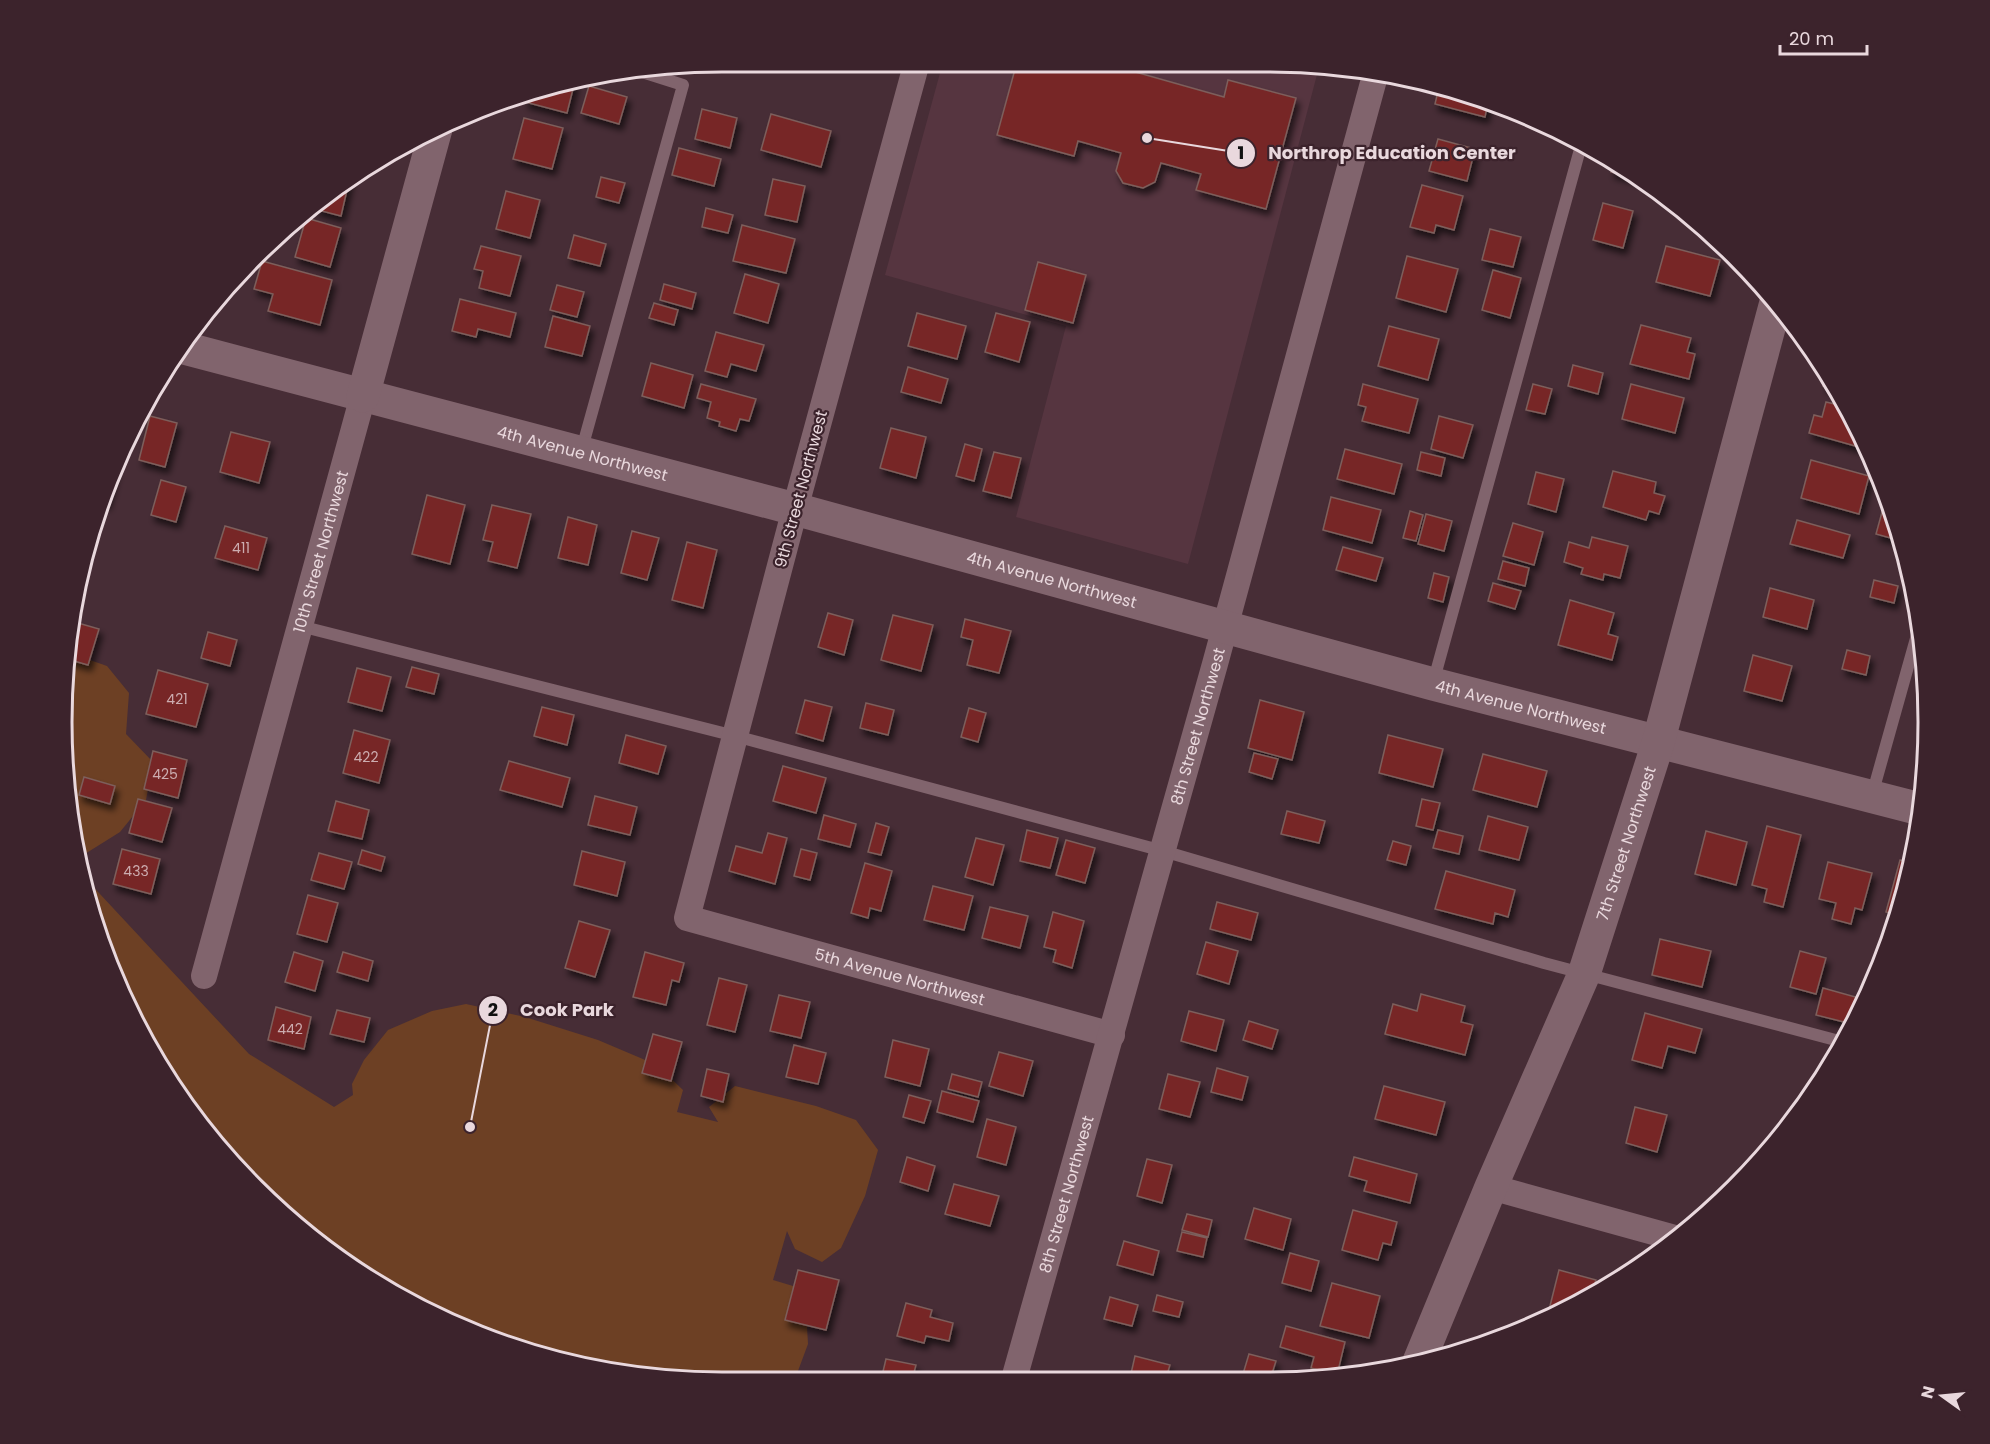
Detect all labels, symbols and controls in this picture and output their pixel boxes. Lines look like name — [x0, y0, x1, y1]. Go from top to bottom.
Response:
scale bar — [1780, 18, 1867, 56]
text: 20 m — [1789, 26, 1834, 51]
callout: Northrop Education Center — [1226, 135, 1528, 171]
text: 1 — [1238, 140, 1244, 165]
text: Northrop Education Center — [1268, 140, 1516, 165]
street label: 9th Street Northwest — [769, 407, 833, 570]
street label: 4th Avenue Northwest — [495, 419, 670, 487]
street label: 10th Street Northwest — [287, 468, 354, 635]
house number: 411 — [232, 538, 250, 558]
street label: 4th Avenue Northwest — [964, 545, 1140, 614]
street label: 8th Street Northwest — [1164, 645, 1230, 808]
street label: 4th Avenue Northwest — [1433, 674, 1609, 740]
house number: 421 — [166, 689, 188, 709]
house number: 422 — [354, 747, 378, 767]
street label: 7th Street Northwest — [1590, 763, 1661, 924]
house number: 425 — [152, 764, 178, 784]
house number: 433 — [123, 861, 149, 881]
street label: 5th Avenue Northwest — [812, 942, 988, 1011]
callout: Cook Park — [478, 992, 626, 1028]
text: 2 — [488, 997, 498, 1022]
text: Cook Park — [520, 997, 615, 1022]
house number: 442 — [277, 1019, 303, 1039]
street label: 8th Street Northwest — [1033, 1113, 1099, 1275]
north arrow — [1912, 1366, 1972, 1426]
text: N — [1915, 1383, 1941, 1401]

